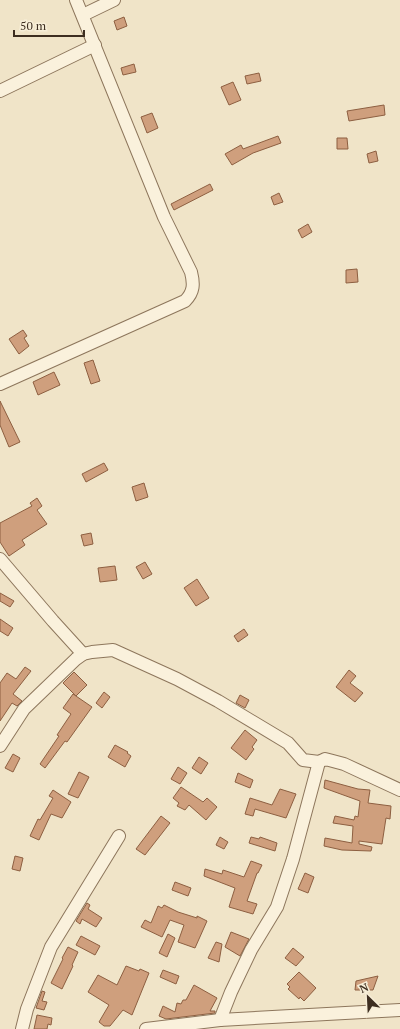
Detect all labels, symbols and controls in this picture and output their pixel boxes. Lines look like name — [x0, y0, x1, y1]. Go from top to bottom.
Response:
scale bar — [14, 12, 84, 38]
text: 50 m — [20, 18, 47, 33]
north arrow — [348, 977, 388, 1017]
text: N — [357, 980, 371, 996]

